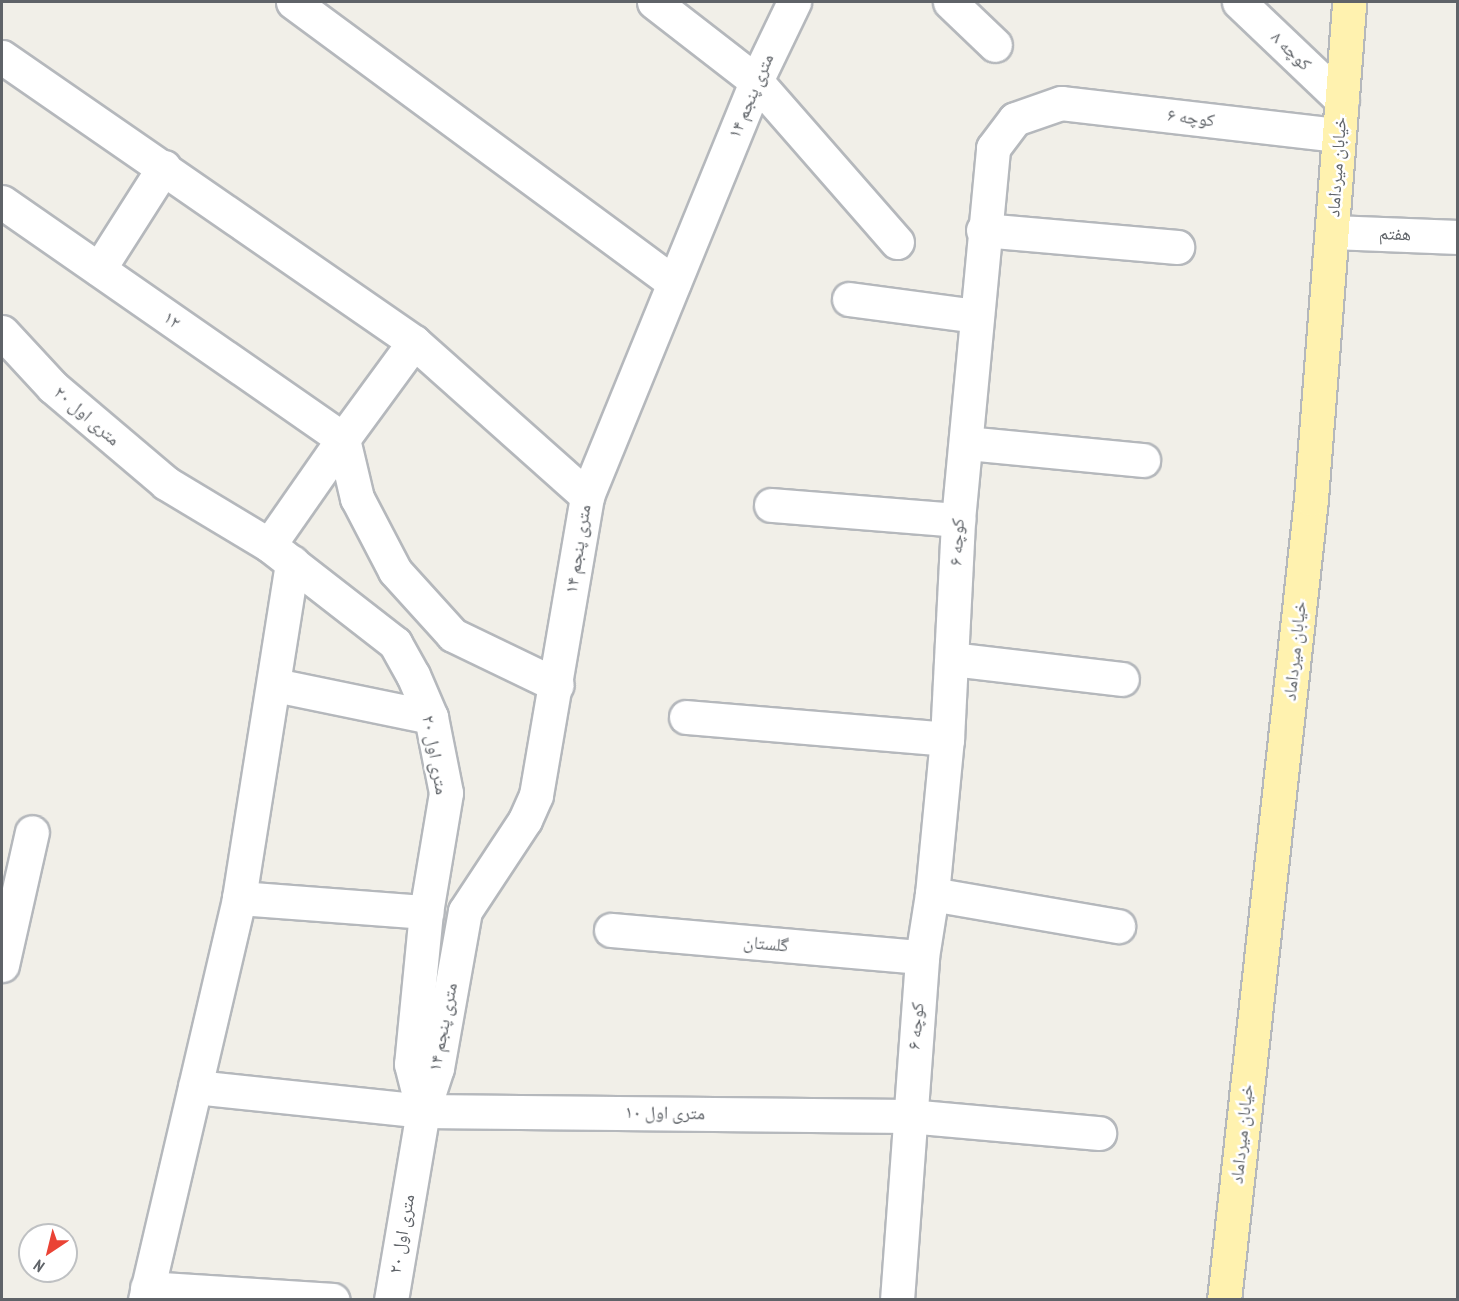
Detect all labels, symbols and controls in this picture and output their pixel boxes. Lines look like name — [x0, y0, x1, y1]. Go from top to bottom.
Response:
street label: کوچه ۸ — [1266, 27, 1316, 75]
street label: ۱۴ متری پنجم — [724, 50, 778, 142]
street label: کوچه ۶ — [1166, 104, 1216, 132]
street label: خیابان میرداماد — [1323, 116, 1351, 218]
street label: هفتم — [1379, 223, 1411, 245]
street label: ۱۲ — [159, 307, 185, 333]
street label: ۲۰ متری اول — [50, 382, 124, 450]
street label: ۱۴ متری پنجم — [560, 503, 596, 595]
street label: کوچه ۶ — [945, 518, 969, 566]
street label: خیابان میرداماد — [1279, 600, 1311, 702]
street label: ۲۰ متری اول — [417, 714, 453, 796]
street label: گلستان — [742, 931, 790, 957]
street label: ۱۴ متری پنجم — [424, 981, 462, 1073]
street label: کوچه ۶ — [903, 1001, 929, 1051]
street label: خیابان میرداماد — [1226, 1083, 1258, 1185]
street label: ۱۰ متری اول — [625, 1102, 705, 1124]
street label: ۲۰ متری اول — [384, 1193, 420, 1275]
north arrow — [18, 1223, 78, 1283]
text: N — [30, 1255, 48, 1277]

